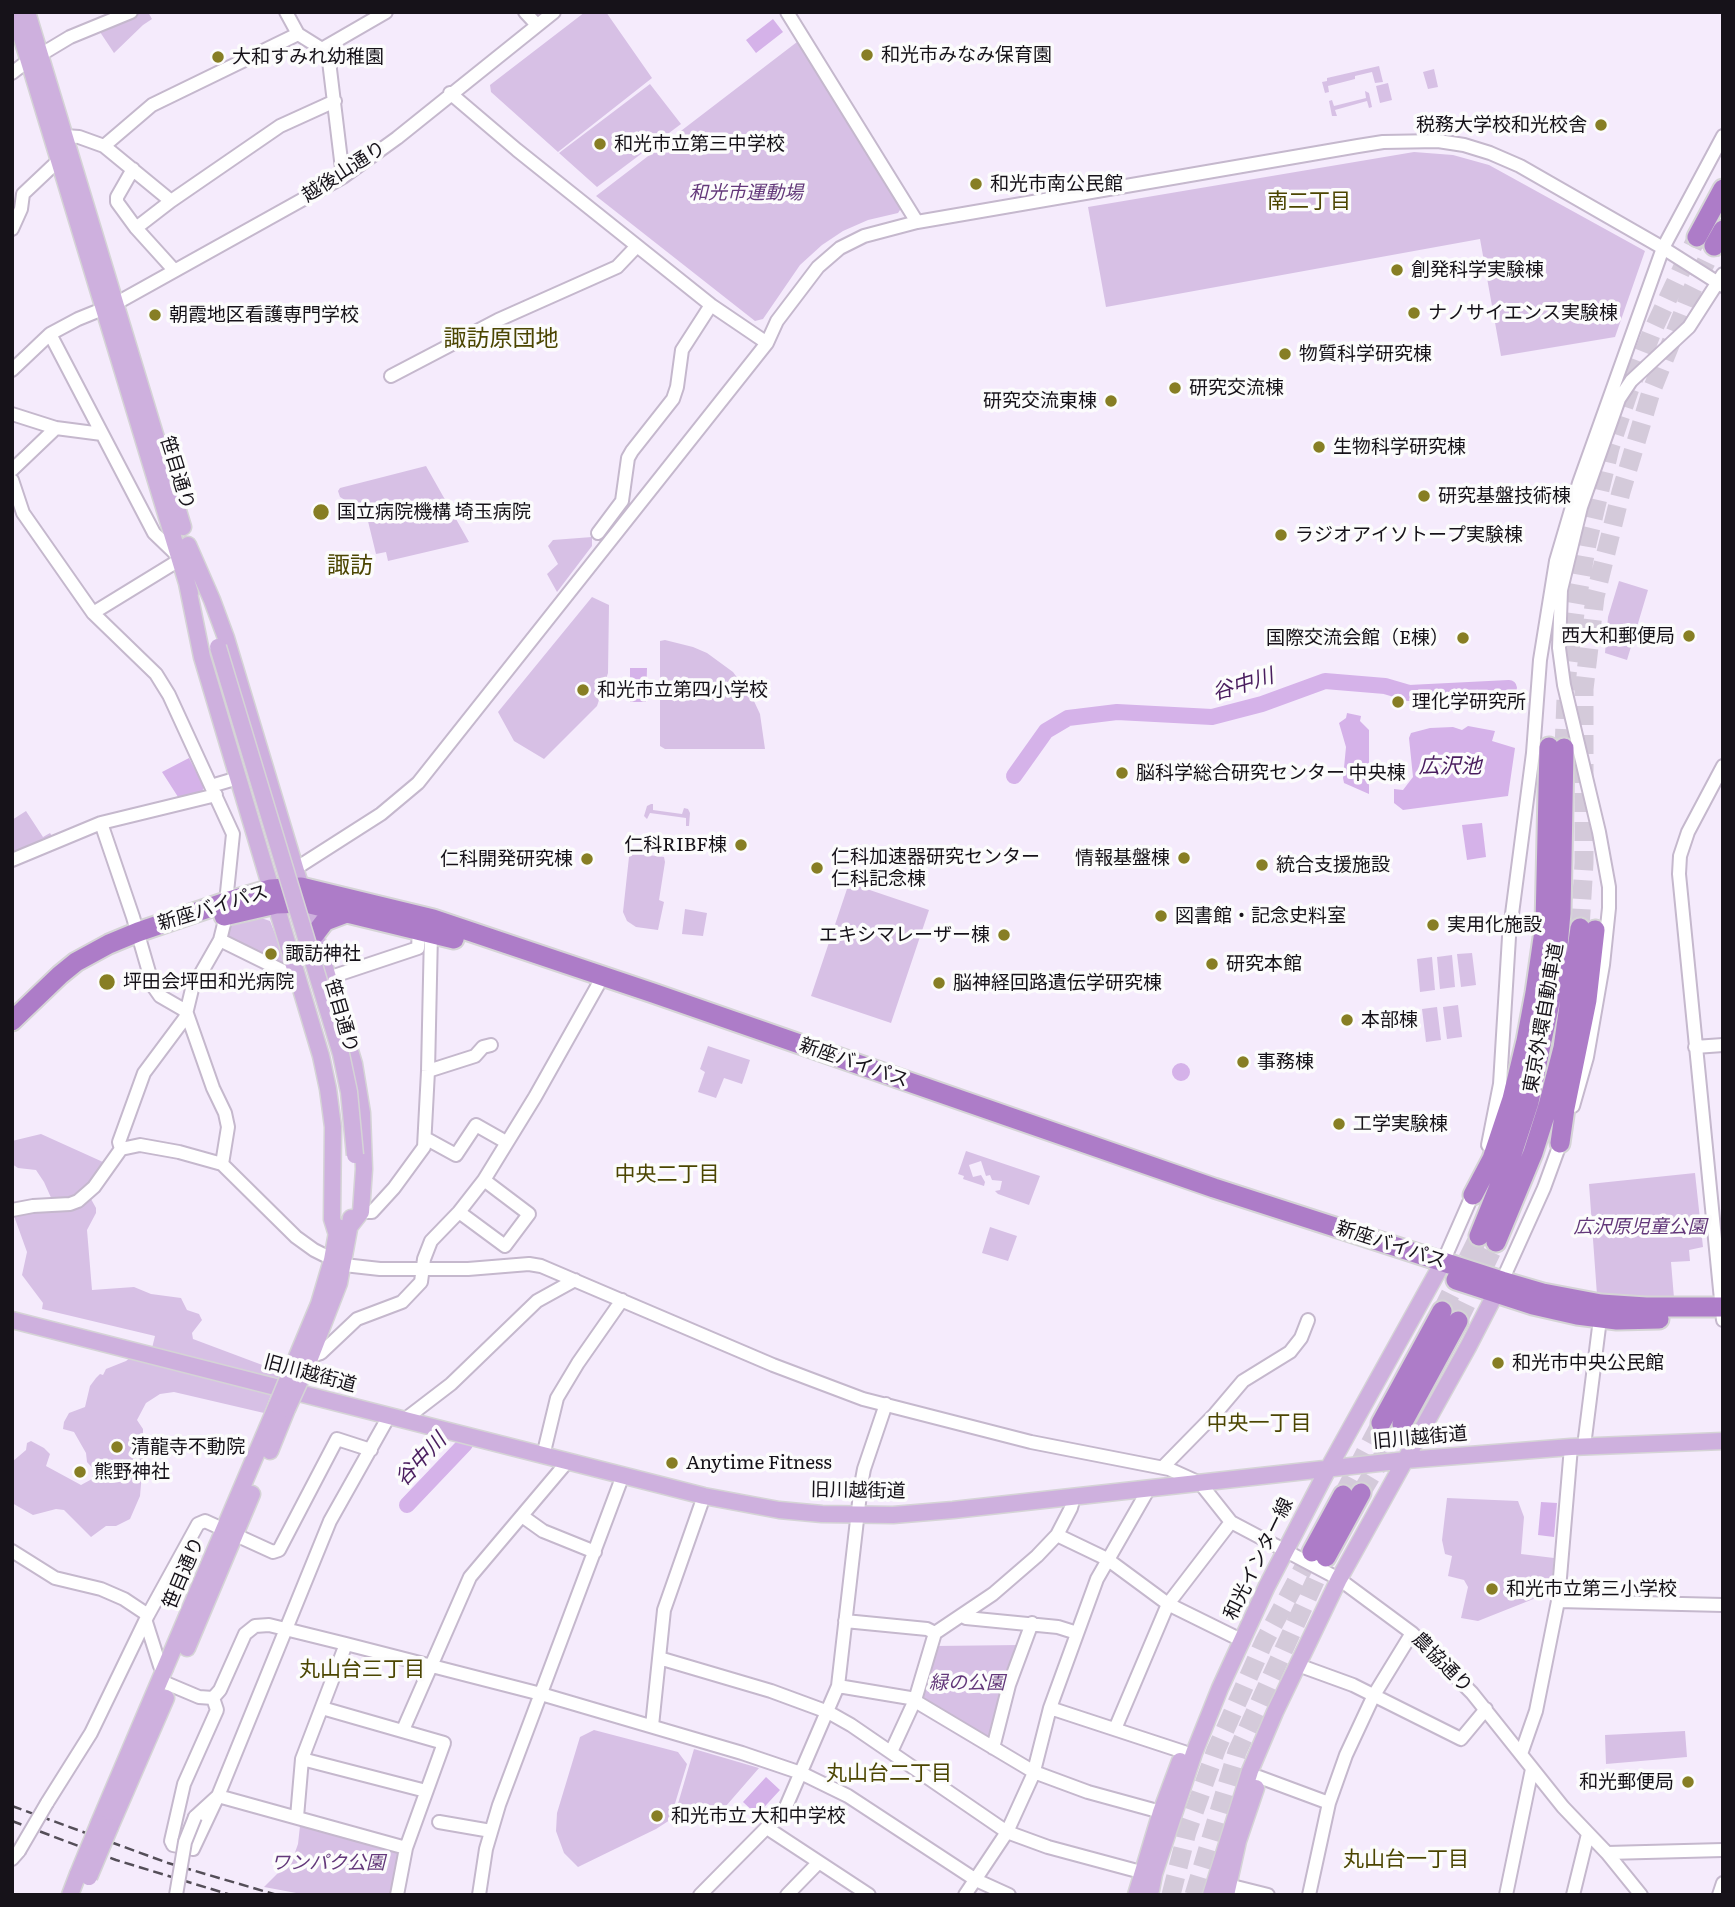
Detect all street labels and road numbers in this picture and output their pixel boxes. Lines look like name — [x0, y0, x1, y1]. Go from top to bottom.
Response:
street label: 越後山通り — [298, 137, 390, 207]
street label: 笹目通り — [155, 433, 199, 513]
street label: 新座バイパス — [155, 880, 271, 936]
street label: 東京外環自動車道 — [1520, 941, 1568, 1095]
street label: 笹目通り — [320, 976, 362, 1056]
street label: 新座バイパス — [796, 1034, 912, 1092]
street label: 新座バイパス — [1333, 1217, 1449, 1273]
street label: 旧川越街道 — [261, 1351, 359, 1397]
street label: 旧川越街道 — [1372, 1423, 1468, 1453]
street label: 旧川越街道 — [810, 1479, 906, 1503]
street label: 和光インター線 — [1220, 1494, 1298, 1624]
street label: 笹目通り — [159, 1534, 209, 1612]
street label: 農協通り — [1407, 1628, 1477, 1698]

